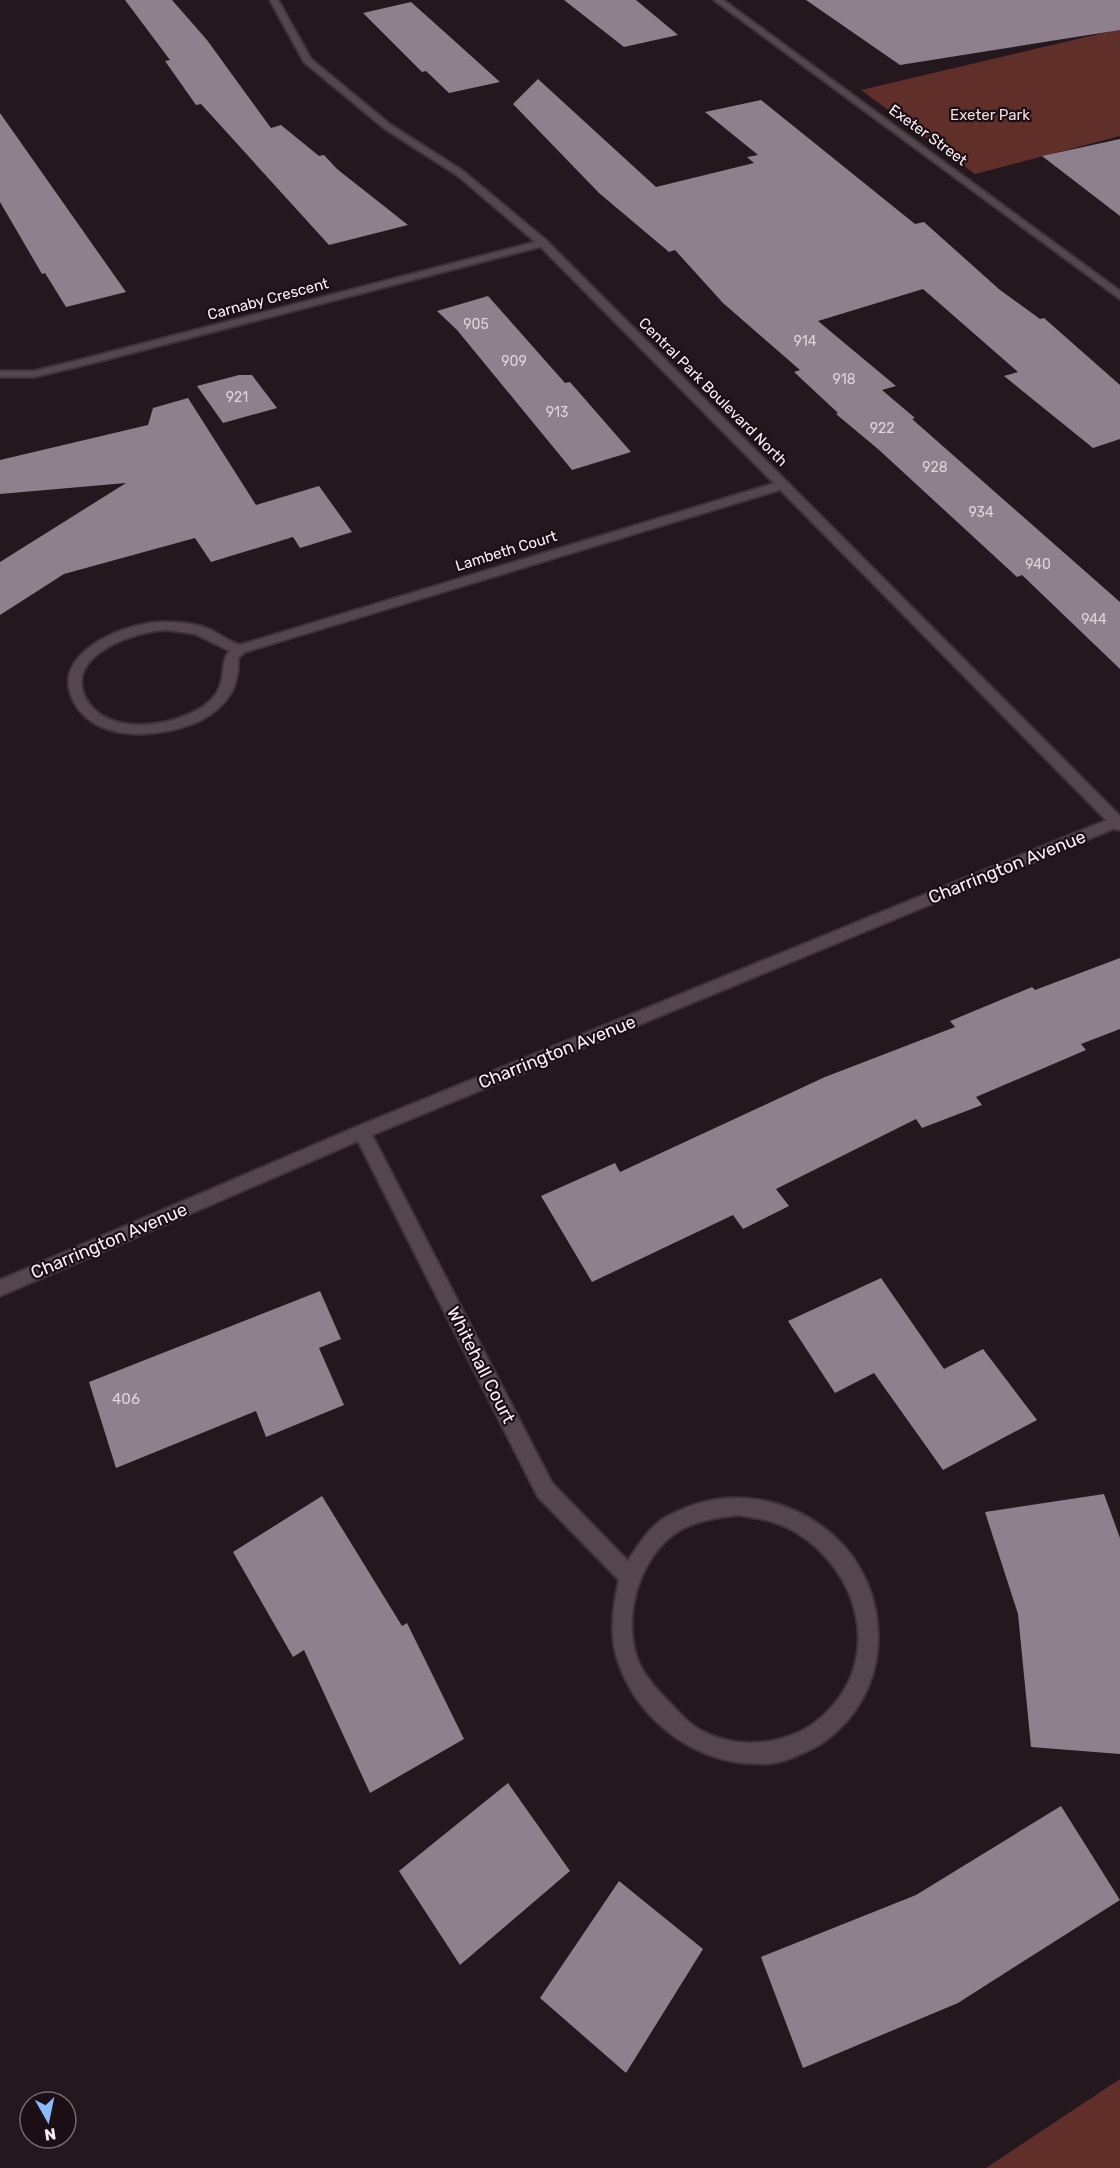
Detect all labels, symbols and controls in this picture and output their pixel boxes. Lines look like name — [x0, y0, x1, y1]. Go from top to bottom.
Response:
street label: Exeter Street — [886, 101, 971, 169]
park label: Exeter Park — [950, 106, 1030, 124]
street label: Carnaby Crescent — [205, 274, 331, 324]
street label: Central Park Boulevard North — [635, 314, 791, 470]
house number: 905 — [463, 316, 489, 333]
house number: 914 — [794, 333, 817, 350]
house number: 909 — [501, 353, 527, 370]
house number: 918 — [832, 371, 856, 388]
house number: 921 — [226, 389, 248, 406]
house number: 913 — [546, 404, 568, 421]
house number: 922 — [870, 420, 894, 437]
house number: 928 — [922, 459, 948, 476]
house number: 934 — [968, 504, 994, 521]
street label: Lambeth Court — [453, 527, 559, 575]
house number: 940 — [1025, 556, 1051, 573]
house number: 944 — [1081, 611, 1107, 628]
street label: Charrington Avenue — [925, 825, 1089, 909]
street label: Charrington Avenue — [475, 1010, 639, 1094]
street label: Charrington Avenue — [27, 1198, 191, 1284]
street label: Whitehall Court — [442, 1303, 520, 1427]
house number: 406 — [112, 1390, 140, 1408]
north arrow — [18, 2090, 78, 2150]
text: N — [43, 2124, 57, 2145]

